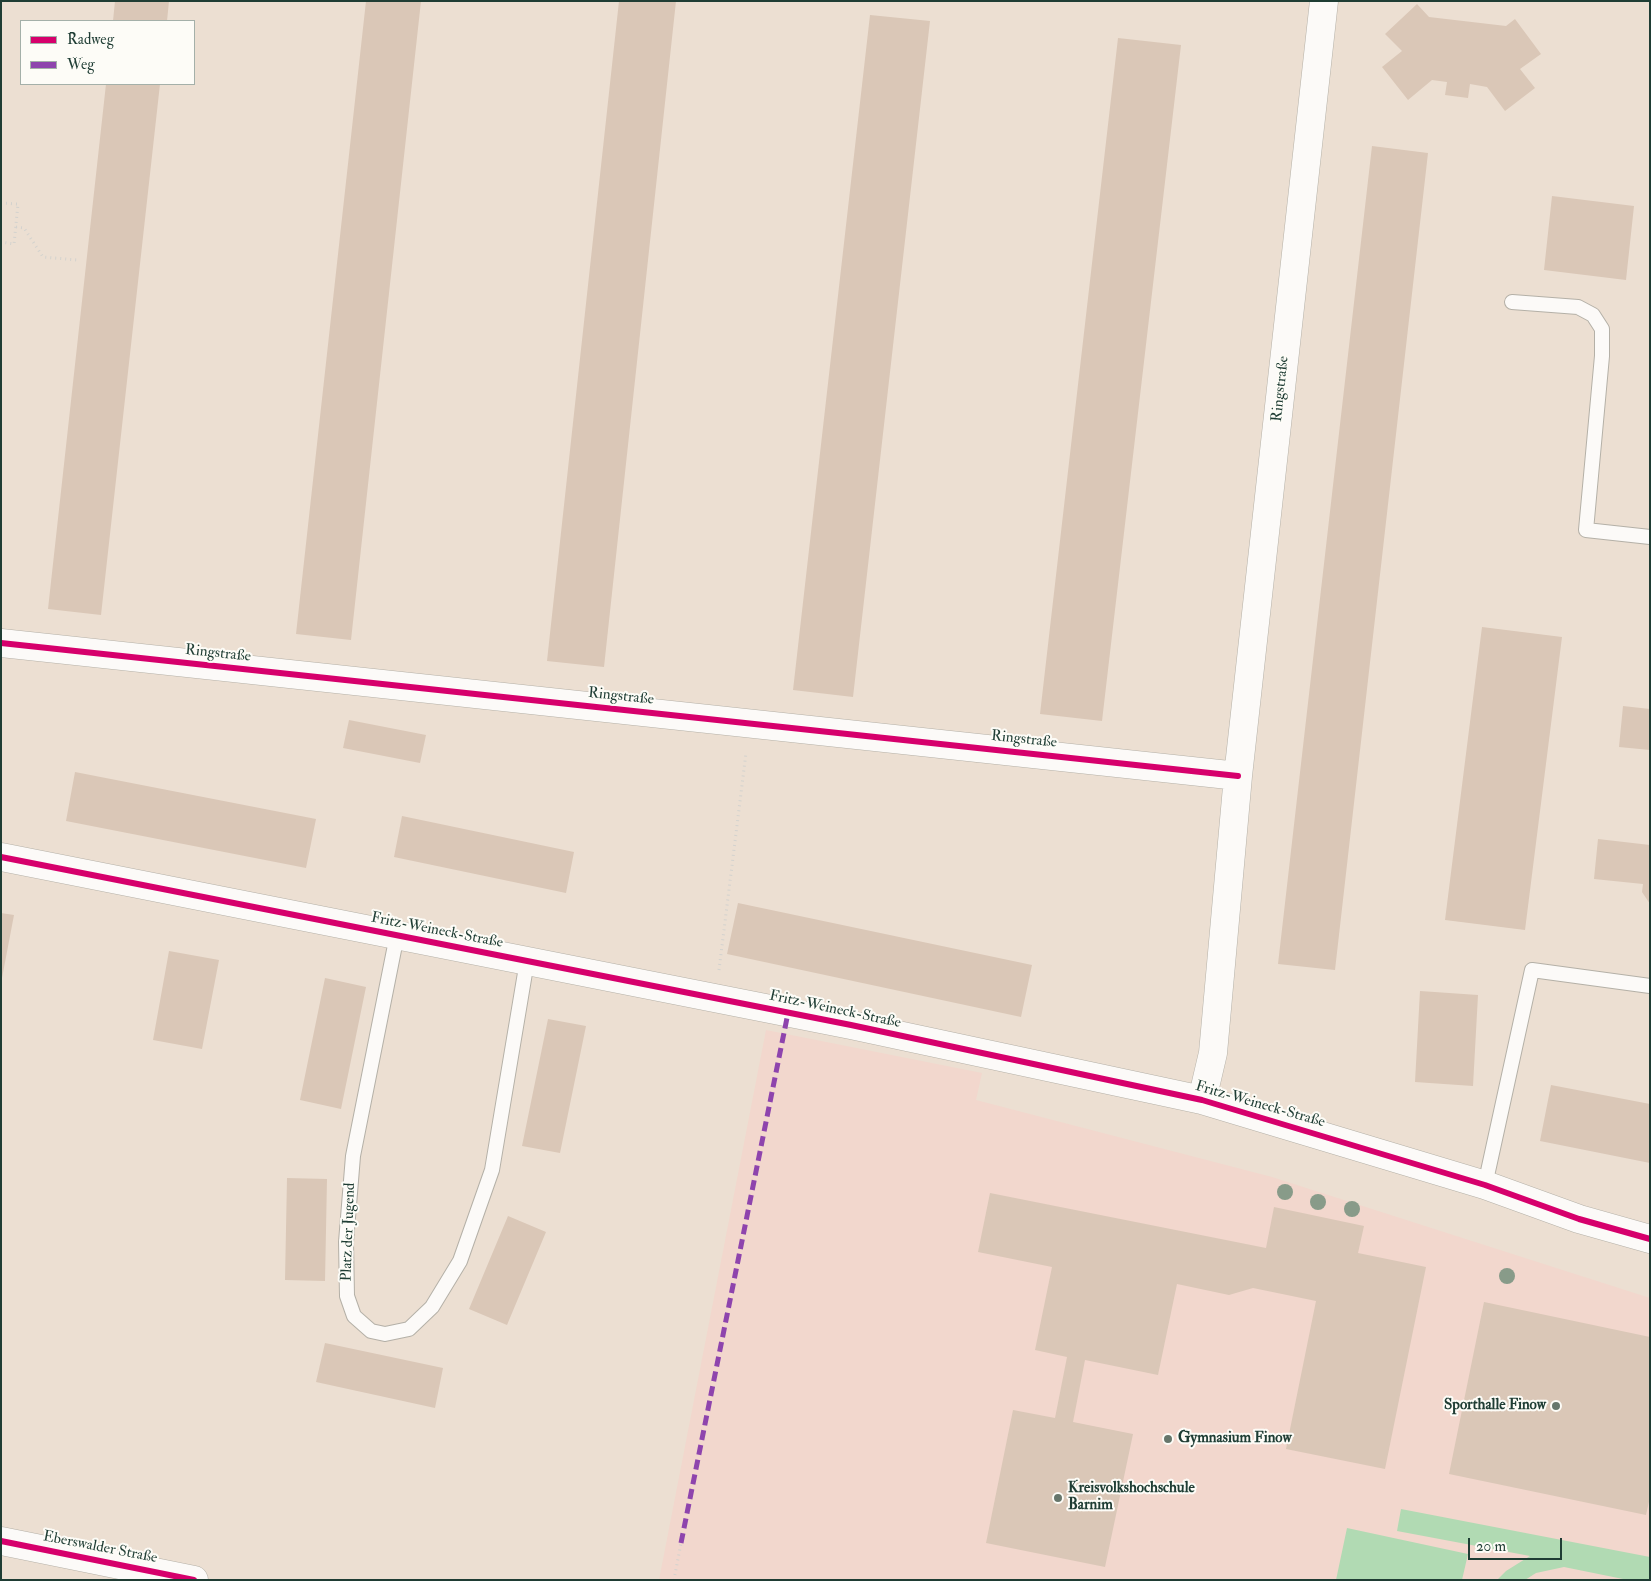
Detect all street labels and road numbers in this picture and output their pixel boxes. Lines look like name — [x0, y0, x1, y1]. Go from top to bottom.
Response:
street label: Ringstraße — [1269, 355, 1293, 423]
street label: Ringstraße — [184, 642, 252, 666]
street label: Ringstraße — [587, 685, 655, 709]
street label: Ringstraße — [990, 728, 1058, 752]
street label: Fritz-Weineck-Straße — [369, 909, 505, 953]
street label: Fritz-Weineck-Straße — [768, 987, 902, 1033]
street label: Fritz-Weineck-Straße — [1193, 1078, 1327, 1132]
street label: Platz der Jugend — [338, 1182, 360, 1282]
street label: Eberswalder Straße — [41, 1528, 159, 1568]

